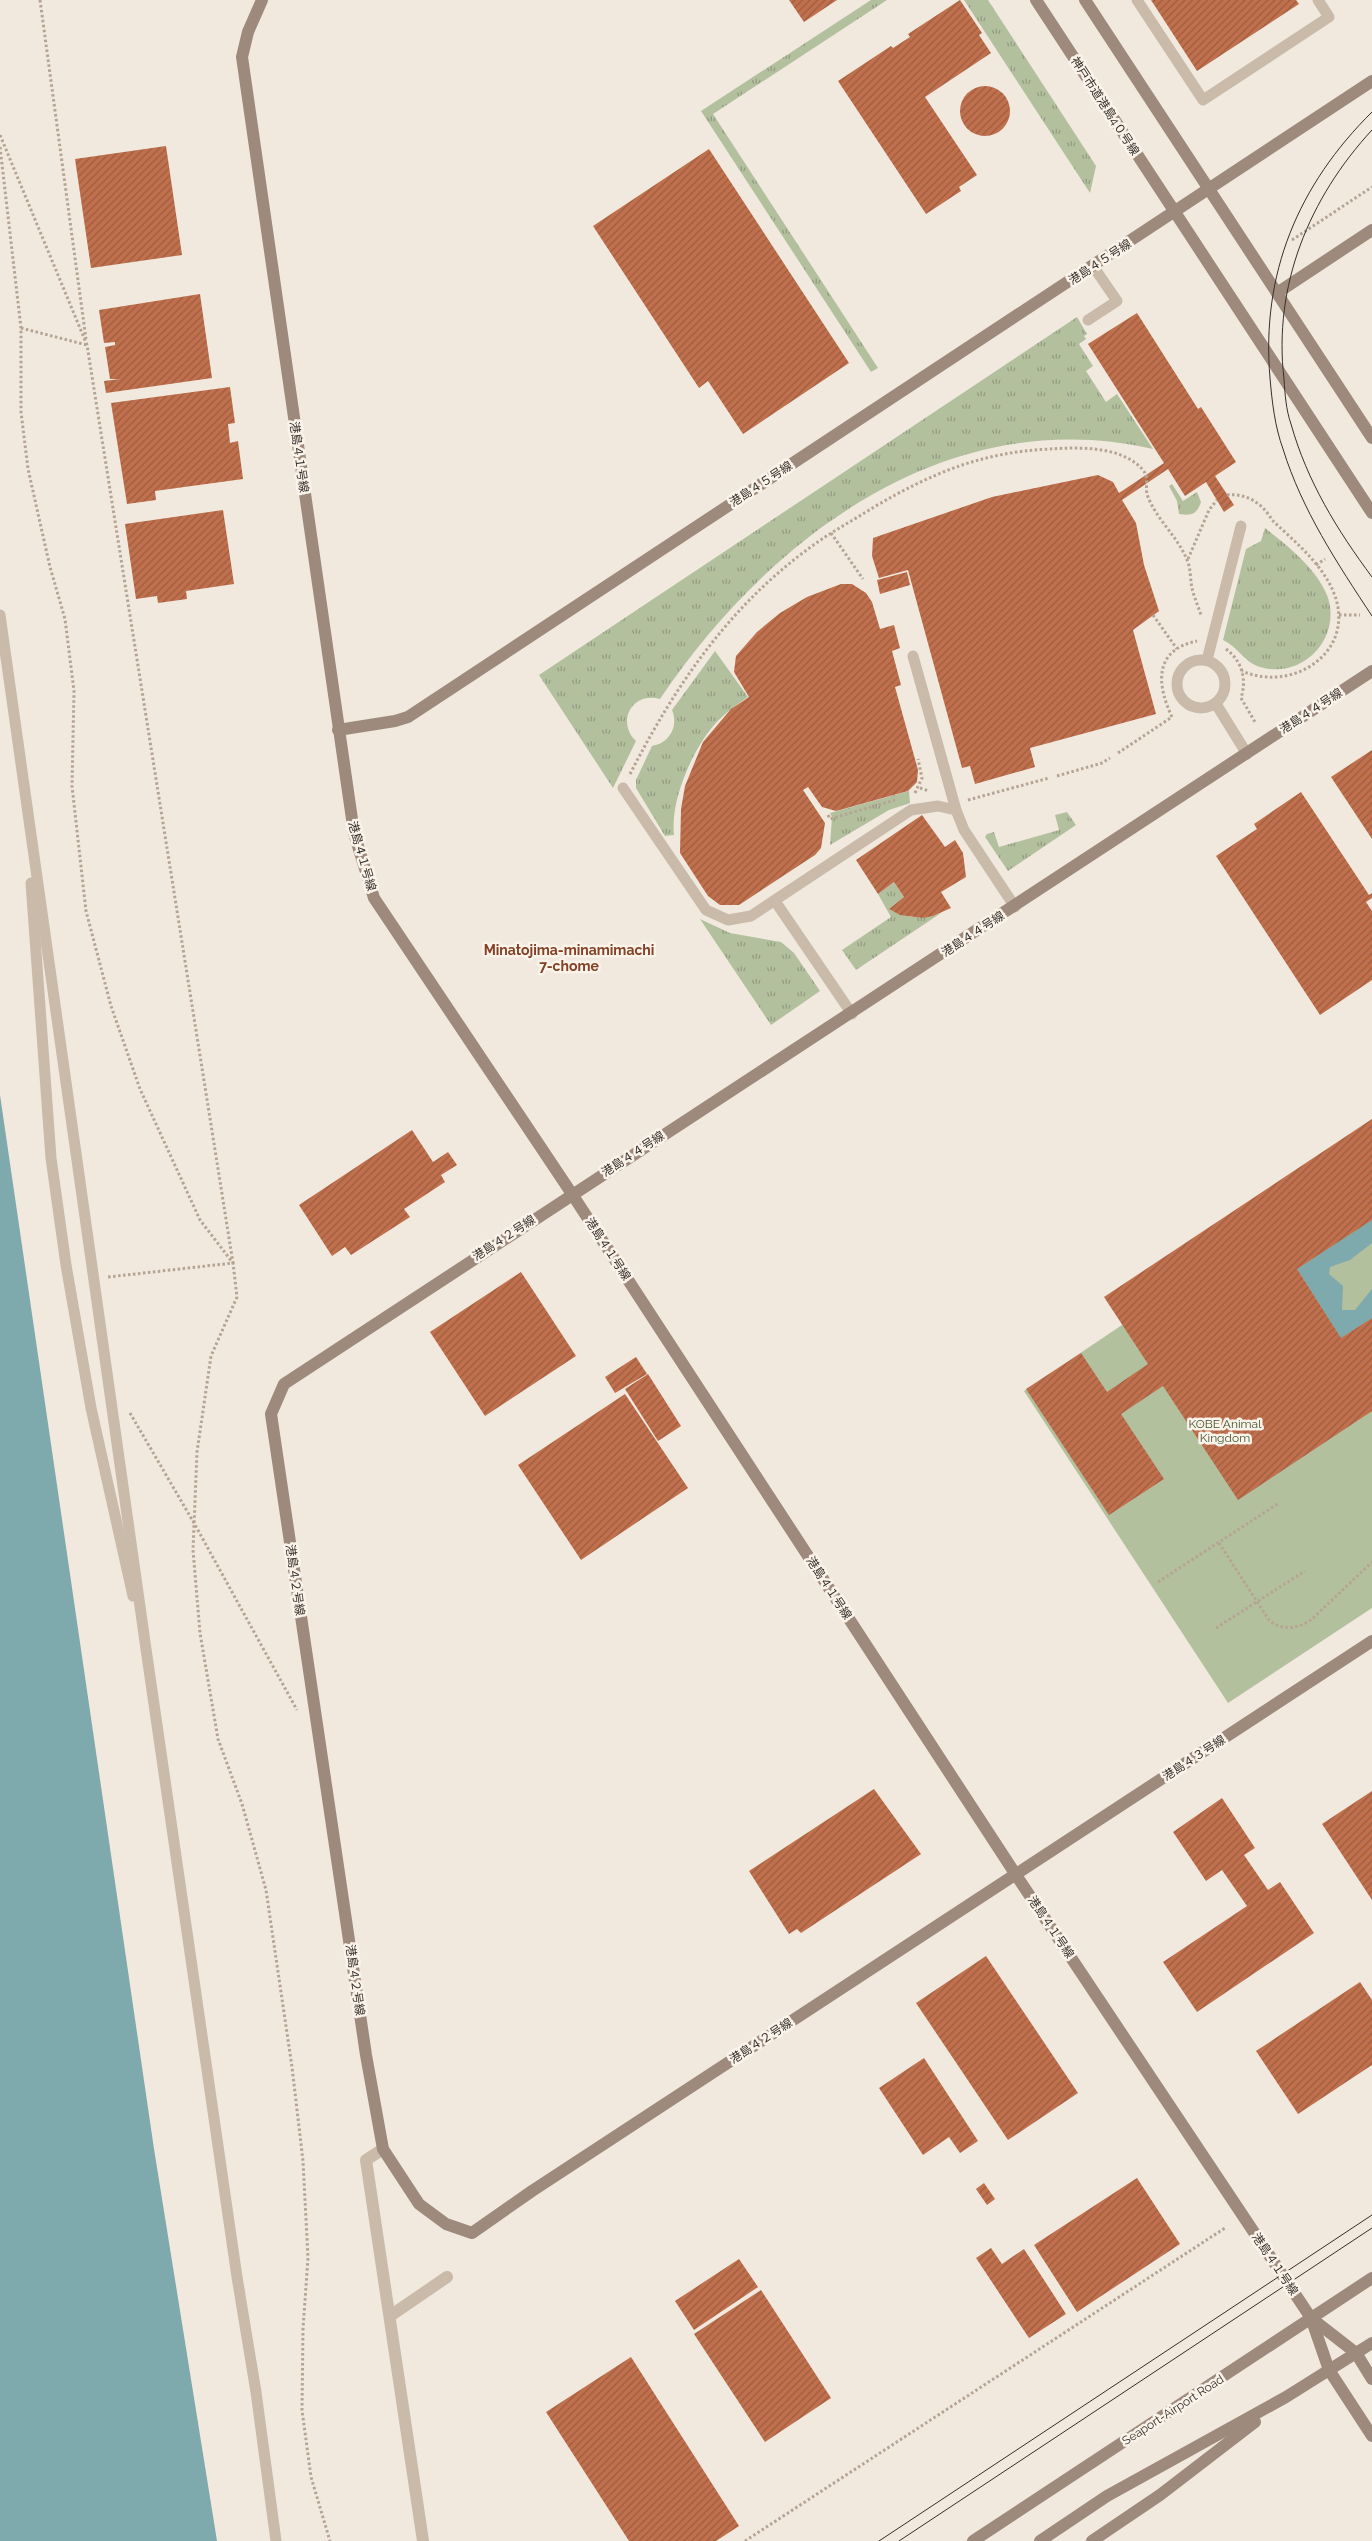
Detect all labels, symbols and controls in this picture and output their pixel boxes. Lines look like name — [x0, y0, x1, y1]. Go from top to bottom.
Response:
street label: 神戸市道港島4０号線 — [1068, 54, 1142, 158]
street label: 港島４５号線 — [1066, 237, 1134, 287]
street label: 港島４１号線 — [287, 420, 311, 494]
street label: 港島４５号線 — [727, 459, 795, 509]
street label: 港島４４号線 — [1277, 686, 1345, 736]
street label: 港島４１号線 — [345, 819, 379, 893]
street label: 港島４４号線 — [939, 909, 1007, 959]
district label: Minatojima-minamimachi 7-chome — [484, 942, 654, 974]
street label: 港島４４号線 — [599, 1129, 667, 1179]
street label: 港島４２号線 — [470, 1213, 538, 1263]
street label: 港島４１号線 — [583, 1215, 633, 1283]
park label: KOBE Animal Kingdom — [1189, 1417, 1262, 1445]
street label: 港島４２号線 — [283, 1543, 307, 1617]
street label: 港島４１号線 — [804, 1554, 854, 1622]
street label: 港島４３号線 — [1160, 1733, 1228, 1783]
street label: 港島４１号線 — [1025, 1893, 1077, 1961]
street label: 港島４２号線 — [343, 1943, 367, 2017]
street label: 港島４２号線 — [727, 2016, 795, 2066]
street label: 港島４１号線 — [1249, 2230, 1301, 2298]
street label: Seaport-Airport Road — [1120, 2372, 1226, 2448]

